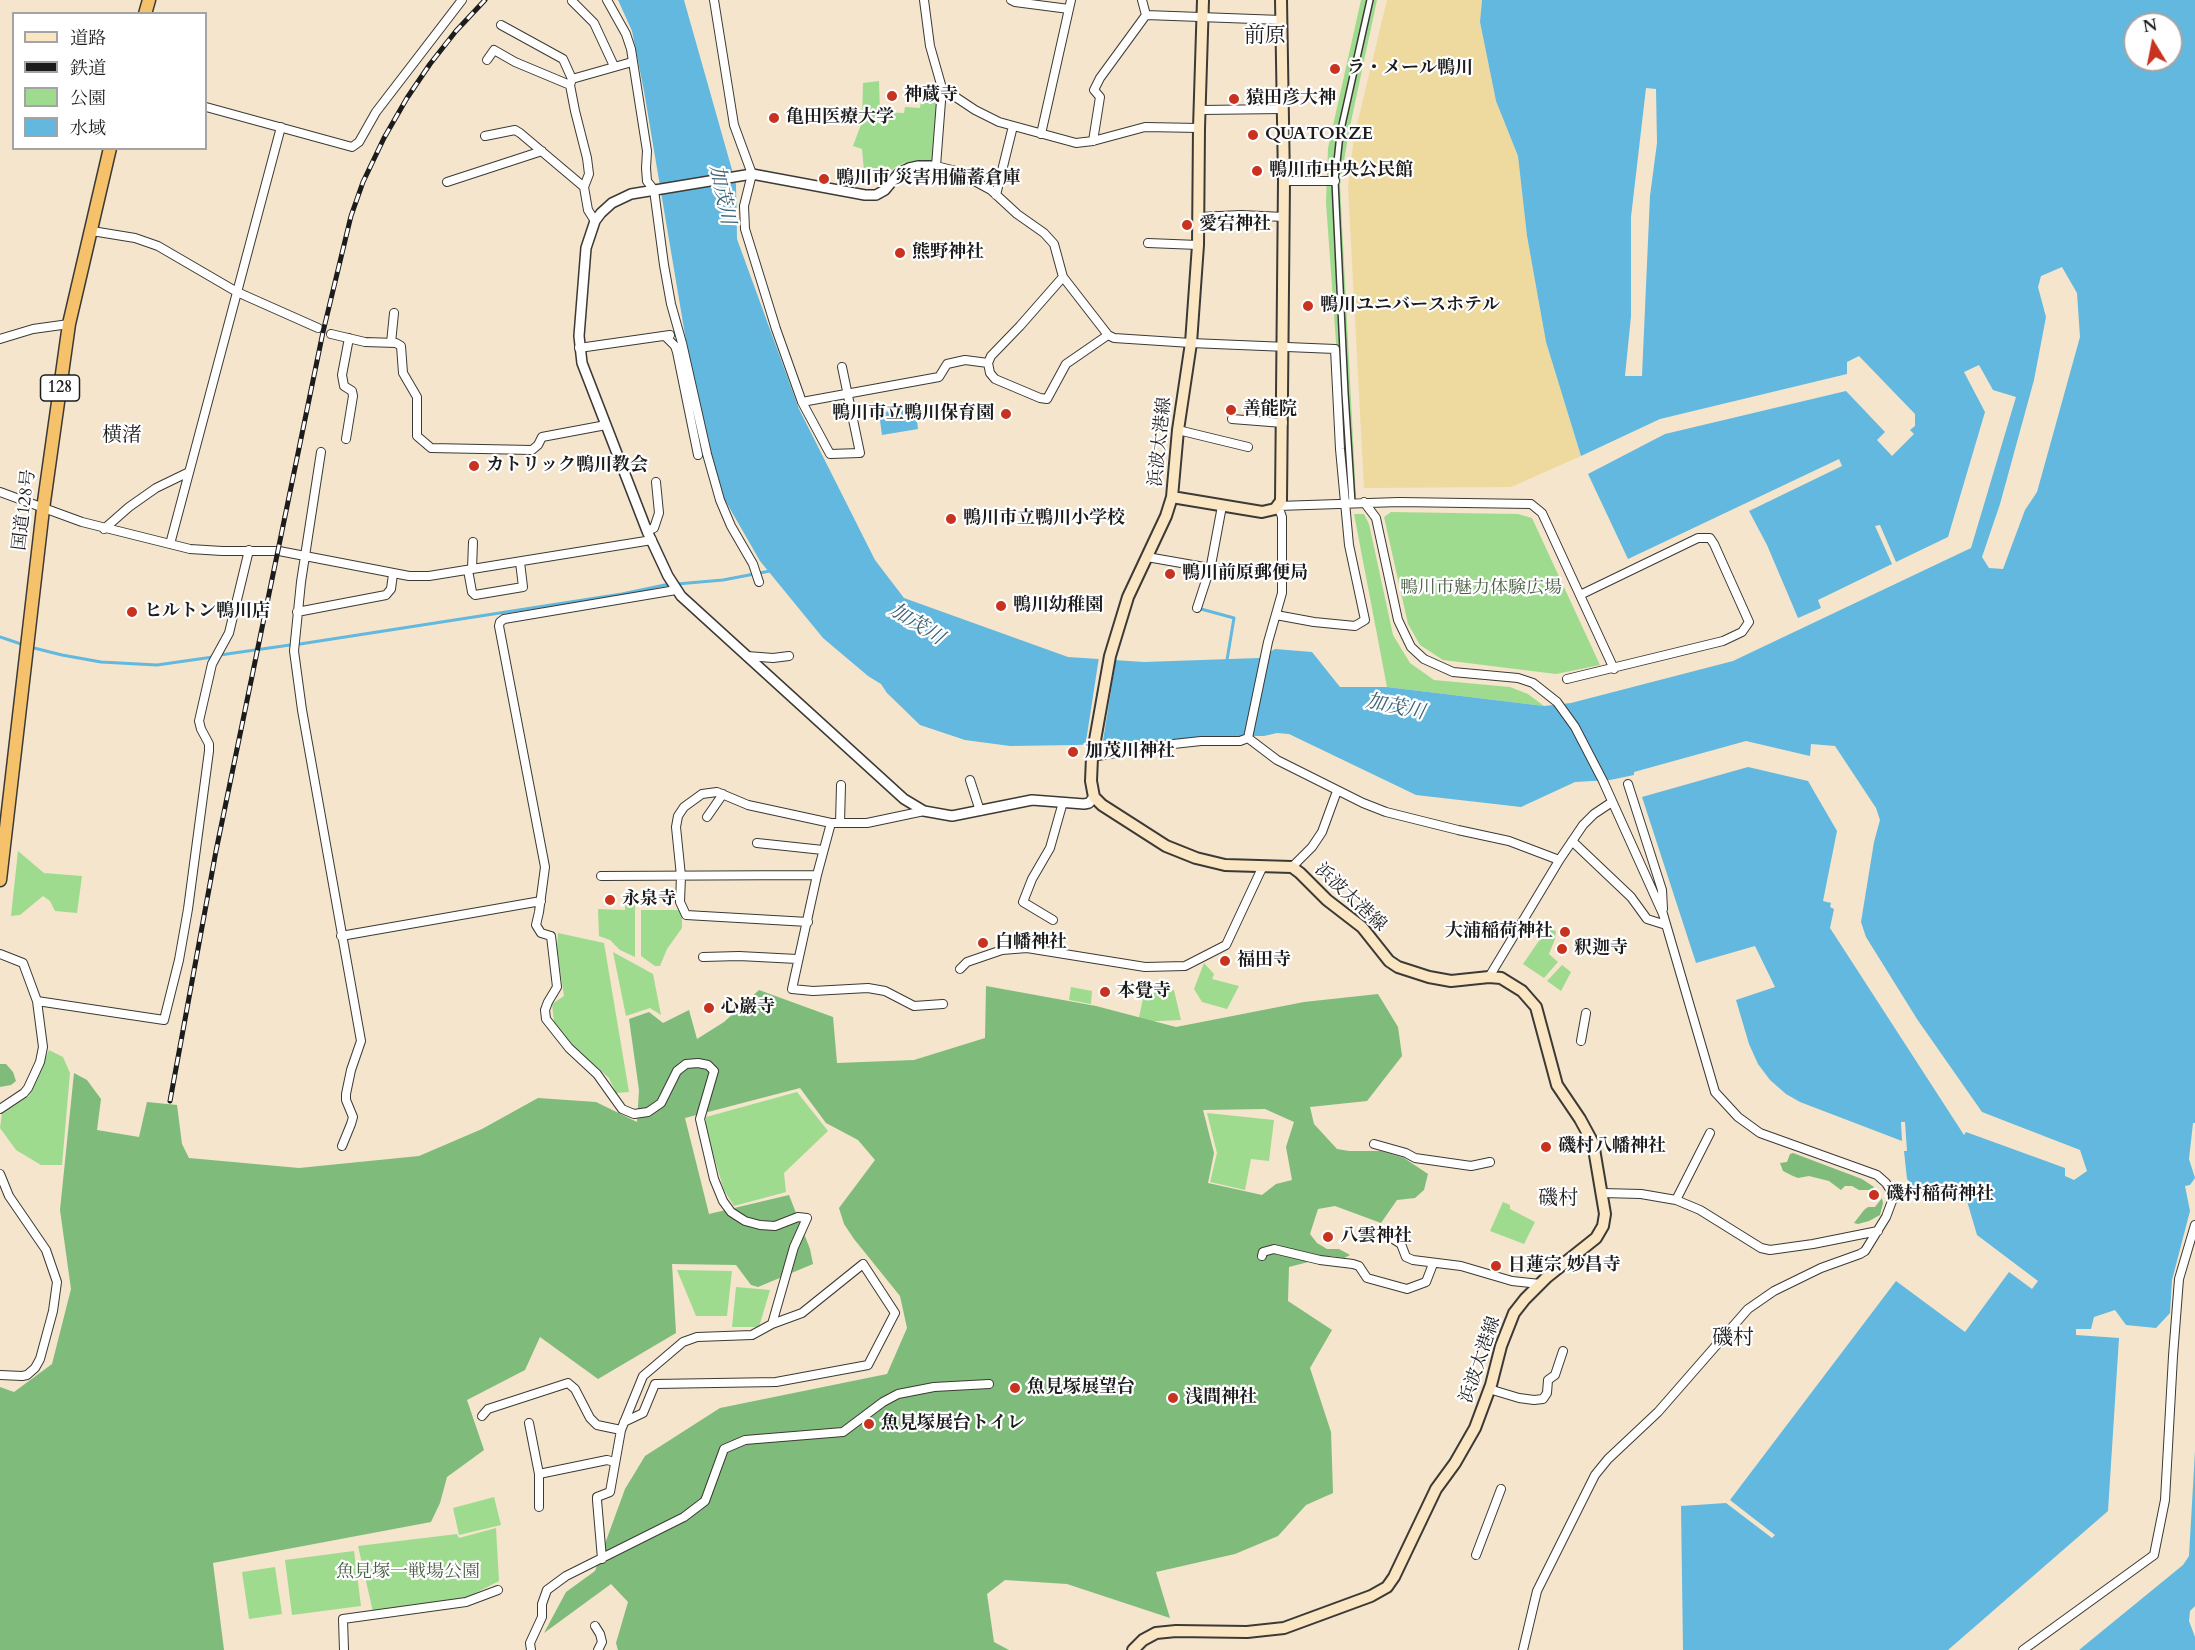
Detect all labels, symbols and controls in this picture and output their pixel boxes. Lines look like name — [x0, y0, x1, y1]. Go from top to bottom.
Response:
legend — [12, 12, 207, 150]
north arrow — [2123, 12, 2183, 72]
text: N — [2141, 14, 2159, 38]
district label: 前原 — [1244, 24, 1286, 50]
text: 道路 — [70, 26, 106, 51]
text: 鉄道 — [70, 56, 106, 81]
place label: ラ・メール鴨川 — [1347, 58, 1473, 80]
marker: ラ・メール鴨川 — [1328, 62, 1342, 76]
place label: 神蔵寺 — [904, 85, 958, 107]
text: 公園 — [70, 86, 106, 111]
place label: 猿田彦大神 — [1246, 88, 1336, 110]
marker: 神蔵寺 — [885, 89, 899, 103]
marker: 猿田彦大神 — [1227, 92, 1241, 106]
place label: 亀田医療大学 — [786, 107, 894, 129]
marker: 亀田医療大学 — [767, 111, 781, 125]
text: 水域 — [70, 116, 106, 141]
place label: QUATORZE — [1265, 124, 1373, 146]
marker: QUATORZE — [1246, 128, 1260, 142]
place label: 鴨川市中央公民館 — [1269, 160, 1413, 182]
water label: 加茂川 — [703, 163, 739, 227]
marker: 鴨川市中央公民館 — [1250, 164, 1264, 178]
place label: 鴨川市 災害用備蓄倉庫 — [836, 168, 1021, 190]
marker: 鴨川市 災害用備蓄倉庫 — [817, 172, 831, 186]
place label: 愛宕神社 — [1199, 214, 1271, 236]
marker: 愛宕神社 — [1180, 218, 1194, 232]
place label: 熊野神社 — [912, 242, 984, 264]
marker: 熊野神社 — [893, 246, 907, 260]
place label: 鴨川ユニバースホテル — [1320, 295, 1500, 317]
marker: 鴨川ユニバースホテル — [1301, 299, 1315, 313]
road number: 128 — [40, 375, 80, 401]
street label: 浜波太港線 — [1146, 396, 1176, 488]
place label: 善能院 — [1243, 399, 1297, 421]
place label: 鴨川市立鴨川保育園 — [832, 403, 994, 425]
marker: 善能院 — [1224, 403, 1238, 417]
marker: 鴨川市立鴨川保育園 — [999, 407, 1013, 421]
district label: 横渚 — [102, 424, 142, 448]
place label: カトリック鴨川教会 — [486, 455, 648, 477]
marker: カトリック鴨川教会 — [467, 459, 481, 473]
street label: 国道128号 — [9, 468, 41, 552]
place label: 鴨川市立鴨川小学校 — [963, 508, 1125, 530]
marker: 鴨川市立鴨川小学校 — [944, 512, 958, 526]
place label: 鴨川前原郵便局 — [1182, 563, 1308, 585]
marker: 鴨川前原郵便局 — [1163, 567, 1177, 581]
park label: 鴨川市魅力体験広場 — [1400, 578, 1562, 600]
place label: 鴨川幼稚園 — [1013, 595, 1103, 617]
water label: 加茂川 — [884, 599, 948, 651]
marker: 鴨川幼稚園 — [994, 599, 1008, 613]
place label: ヒルトン鴨川店 — [144, 601, 270, 623]
marker: ヒルトン鴨川店 — [125, 605, 139, 619]
water label: 加茂川 — [1363, 690, 1427, 726]
place label: 加茂川神社 — [1085, 741, 1175, 763]
marker: 加茂川神社 — [1066, 745, 1080, 759]
street label: 浜波太港線 — [1310, 859, 1390, 937]
place label: 永泉寺 — [622, 889, 676, 911]
marker: 永泉寺 — [603, 893, 617, 907]
place label: 大浦稲荷神社 — [1445, 921, 1553, 943]
marker: 大浦稲荷神社 — [1558, 925, 1572, 939]
place label: 白幡神社 — [995, 932, 1067, 954]
marker: 白幡神社 — [976, 936, 990, 950]
place label: 釈迦寺 — [1574, 938, 1628, 960]
marker: 釈迦寺 — [1555, 942, 1569, 956]
place label: 福田寺 — [1237, 950, 1291, 972]
marker: 福田寺 — [1218, 954, 1232, 968]
place label: 本覺寺 — [1117, 981, 1171, 1003]
marker: 本覺寺 — [1098, 985, 1112, 999]
place label: 心巖寺 — [721, 997, 775, 1019]
marker: 心巖寺 — [702, 1001, 716, 1015]
place label: 磯村八幡神社 — [1558, 1136, 1666, 1158]
marker: 磯村八幡神社 — [1539, 1140, 1553, 1154]
place label: 磯村稲荷神社 — [1886, 1184, 1994, 1206]
district label: 磯村 — [1538, 1187, 1578, 1211]
marker: 磯村稲荷神社 — [1867, 1188, 1881, 1202]
place label: 八雲神社 — [1340, 1226, 1412, 1248]
marker: 八雲神社 — [1321, 1230, 1335, 1244]
place label: 日蓮宗 妙昌寺 — [1508, 1255, 1621, 1277]
marker: 日蓮宗 妙昌寺 — [1489, 1259, 1503, 1273]
street label: 浜波太港線 — [1456, 1314, 1506, 1406]
district label: 磯村 — [1712, 1326, 1754, 1352]
place label: 魚見塚展望台 — [1027, 1377, 1135, 1399]
marker: 魚見塚展望台 — [1008, 1381, 1022, 1395]
place label: 浅間神社 — [1185, 1387, 1257, 1409]
marker: 浅間神社 — [1166, 1391, 1180, 1405]
place label: 魚見塚展台トイレ — [881, 1413, 1025, 1435]
marker: 魚見塚展台トイレ — [862, 1417, 876, 1431]
park label: 魚見塚一戦場公園 — [336, 1562, 480, 1584]

